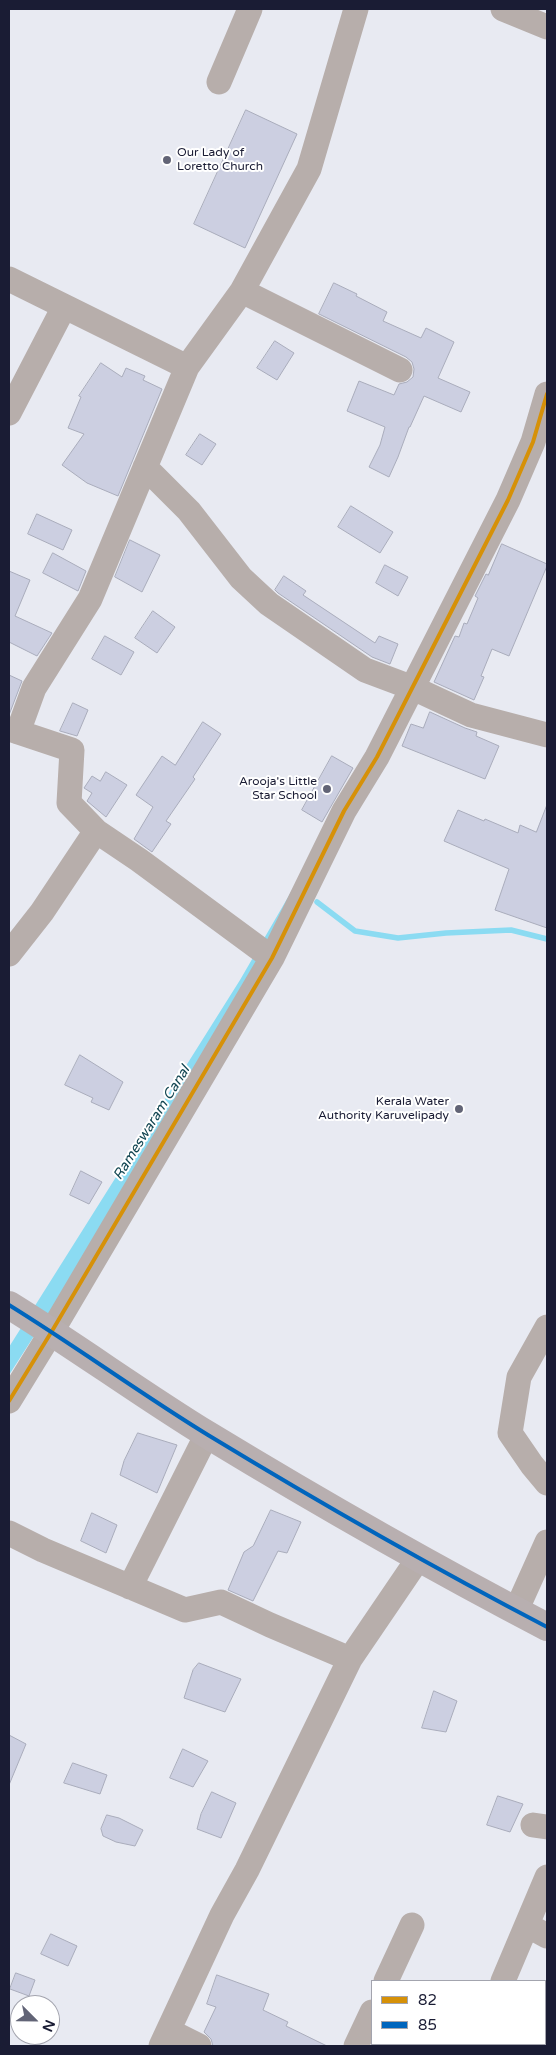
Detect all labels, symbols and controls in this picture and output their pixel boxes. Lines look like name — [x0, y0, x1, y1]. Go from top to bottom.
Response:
place label: Our Lady of Loretto Church — [177, 146, 263, 174]
marker: Our Lady of Loretto Church — [161, 154, 173, 166]
place label: Arooja's Little Star School — [239, 775, 317, 803]
marker: Arooja's Little Star School — [321, 783, 333, 795]
water label: Rameswaram Canal — [110, 1063, 194, 1183]
place label: Kerala Water Authority Karuvelipady — [318, 1095, 449, 1123]
marker: Kerala Water Authority Karuvelipady — [453, 1103, 465, 1115]
legend — [371, 1980, 546, 2045]
text: 82 — [418, 1991, 437, 2009]
north arrow — [10, 1995, 60, 2045]
text: 85 — [418, 2016, 437, 2034]
text: N — [38, 2017, 58, 2034]

